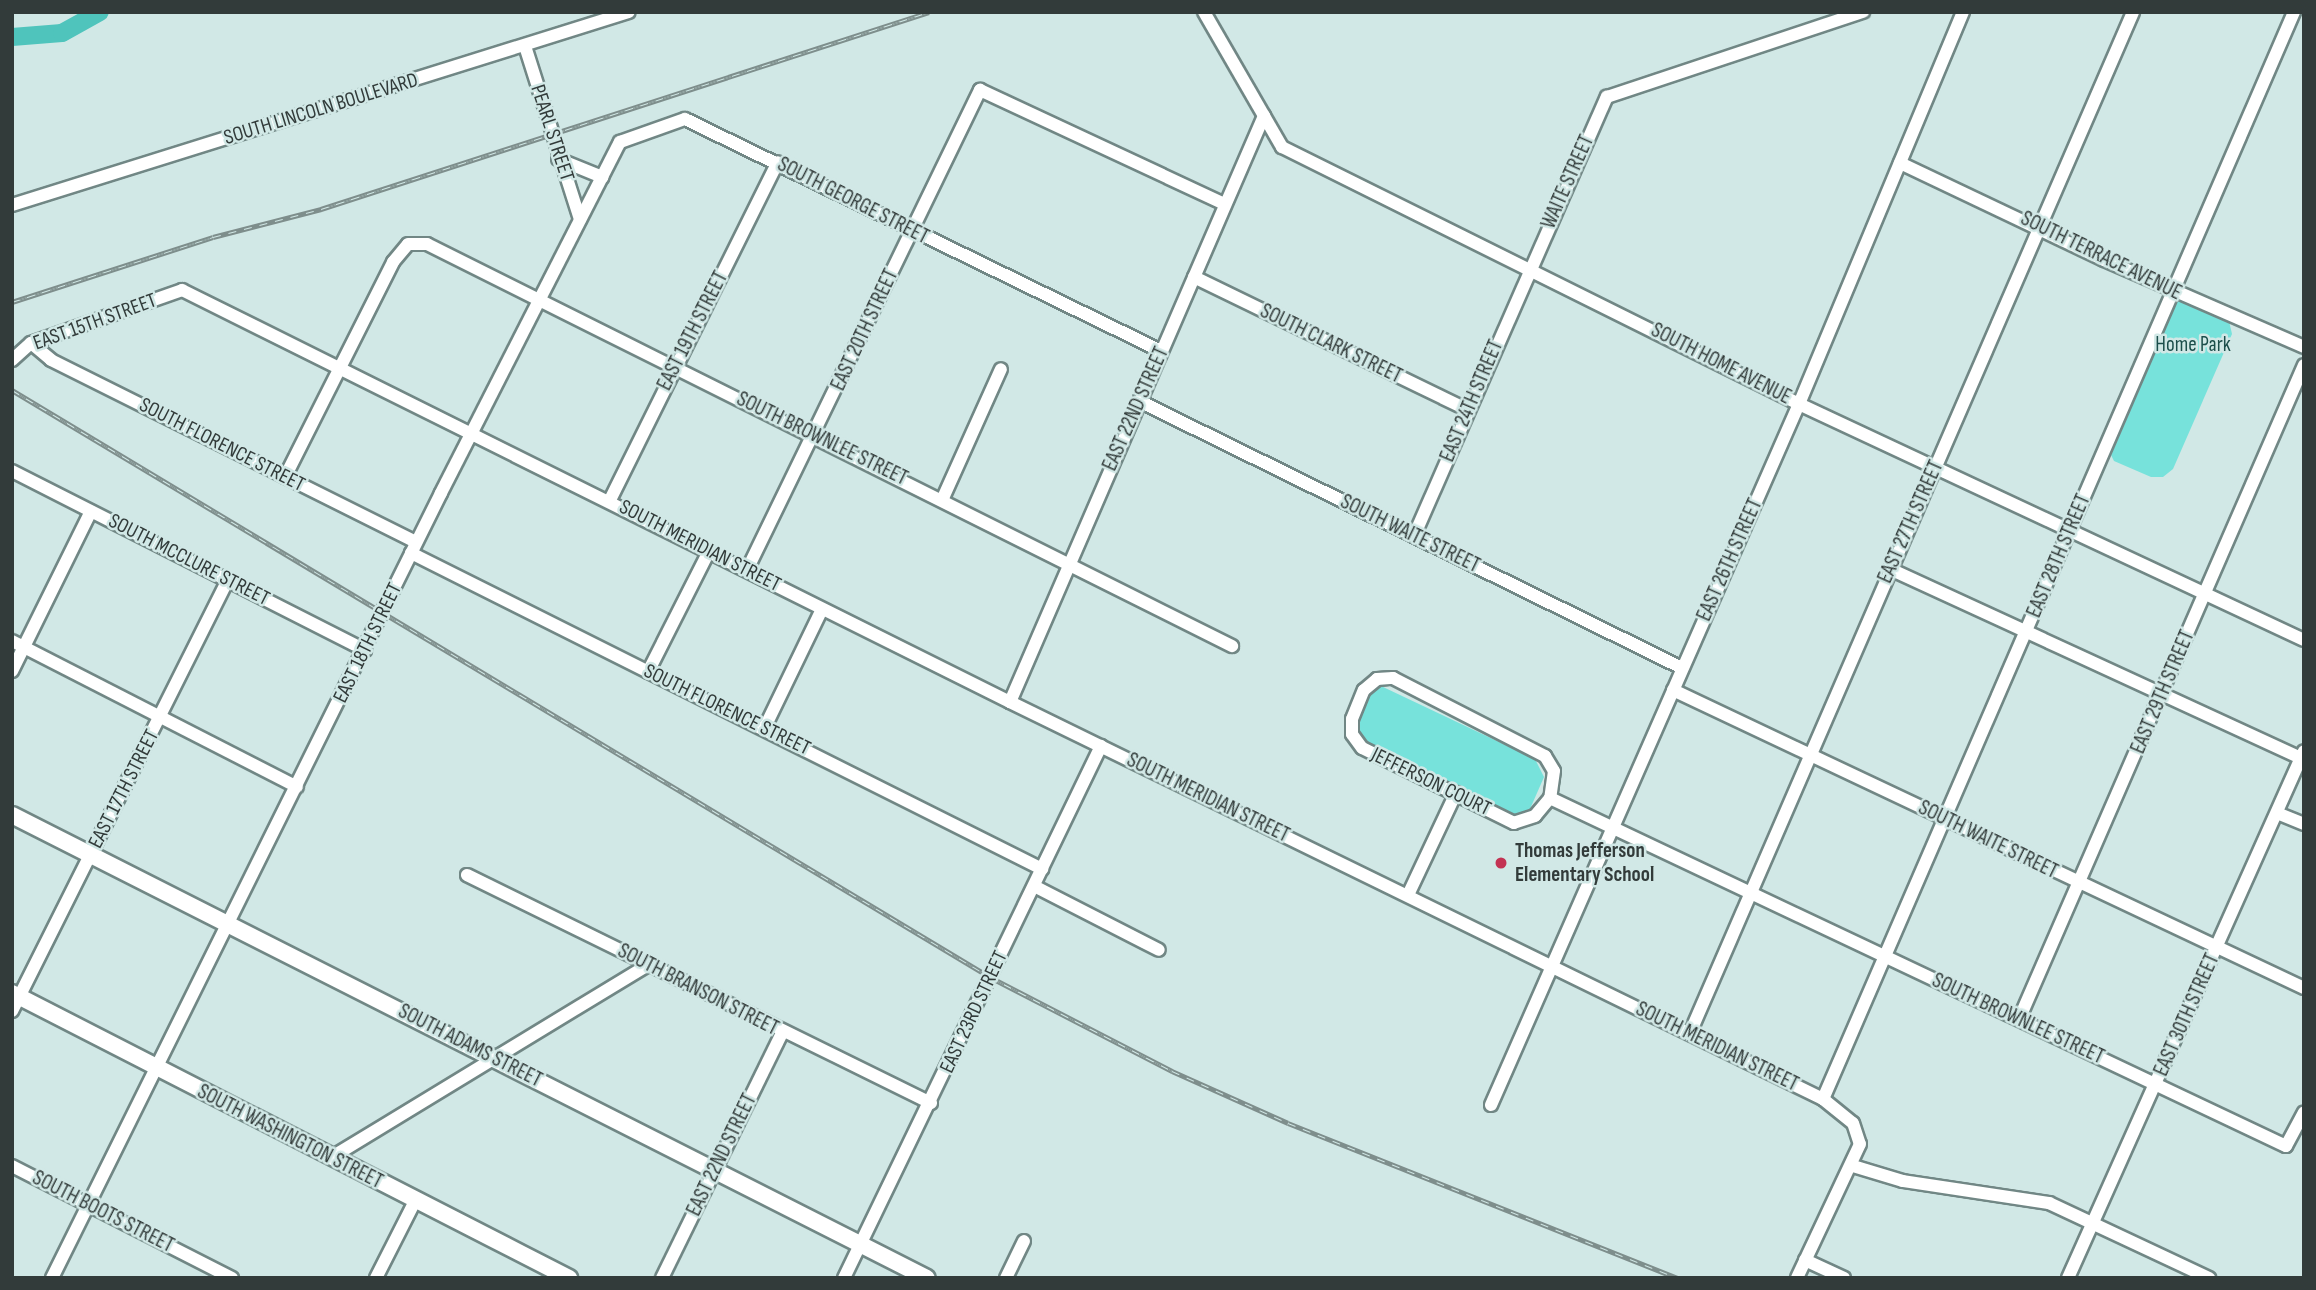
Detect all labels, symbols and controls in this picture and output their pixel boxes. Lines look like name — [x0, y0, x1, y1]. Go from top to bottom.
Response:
street label: SOUTH LINCOLN BOULEVARD — [221, 67, 421, 151]
street label: PEARL STREET — [525, 82, 579, 184]
street label: WAITE STREET — [1536, 131, 1600, 233]
street label: SOUTH GEORGE STREET — [773, 152, 933, 250]
street label: SOUTH TERRACE AVENUE — [2016, 206, 2186, 306]
street label: EAST 20TH STREET — [826, 265, 904, 395]
street label: EAST 19TH STREET — [652, 267, 734, 395]
street label: EAST 15TH STREET — [30, 288, 160, 356]
street label: SOUTH CLARK STREET — [1256, 299, 1406, 389]
street label: SOUTH HOME AVENUE — [1647, 318, 1795, 410]
park label: Home Park — [2155, 332, 2231, 358]
street label: EAST 24TH STREET — [1435, 336, 1509, 466]
street label: EAST 22ND STREET — [1097, 343, 1175, 475]
street label: SOUTH BROWNLEE STREET — [732, 387, 912, 491]
street label: SOUTH FLORENCE STREET — [135, 392, 309, 498]
street label: EAST 27TH STREET — [1873, 457, 1949, 587]
street label: SOUTH WAITE STREET — [1336, 489, 1484, 579]
street label: EAST 28TH STREET — [2022, 491, 2096, 621]
street label: SOUTH MERIDIAN STREET — [615, 494, 785, 598]
street label: EAST 26TH STREET — [1692, 495, 1768, 625]
street label: SOUTH MCCLURE STREET — [104, 509, 274, 611]
street label: EAST 18TH STREET — [328, 579, 408, 707]
street label: EAST 29TH STREET — [2126, 627, 2200, 757]
street label: SOUTH FLORENCE STREET — [640, 659, 814, 761]
street label: EAST 17TH STREET — [83, 725, 165, 853]
street label: JEFFERSON COURT — [1367, 742, 1495, 822]
street label: SOUTH MERIDIAN STREET — [1123, 748, 1293, 848]
street label: SOUTH WAITE STREET — [1914, 795, 2062, 885]
place label: Thomas Jefferson Elementary School — [1515, 838, 1654, 888]
marker: Thomas Jefferson Elementary School — [1493, 855, 1509, 871]
street label: SOUTH BRANSON STREET — [613, 939, 783, 1041]
street label: EAST 23RD STREET — [935, 947, 1013, 1077]
street label: EAST 30TH STREET — [2149, 950, 2225, 1080]
street label: SOUTH BROWNLEE STREET — [1928, 968, 2108, 1070]
street label: SOUTH MERIDIAN STREET — [1632, 997, 1802, 1097]
street label: SOUTH ADAMS STREET — [394, 999, 546, 1093]
street label: SOUTH WASHINGTON STREET — [193, 1079, 387, 1195]
street label: EAST 22ND STREET — [682, 1090, 762, 1220]
street label: SOUTH BOOTS STREET — [28, 1165, 178, 1259]

